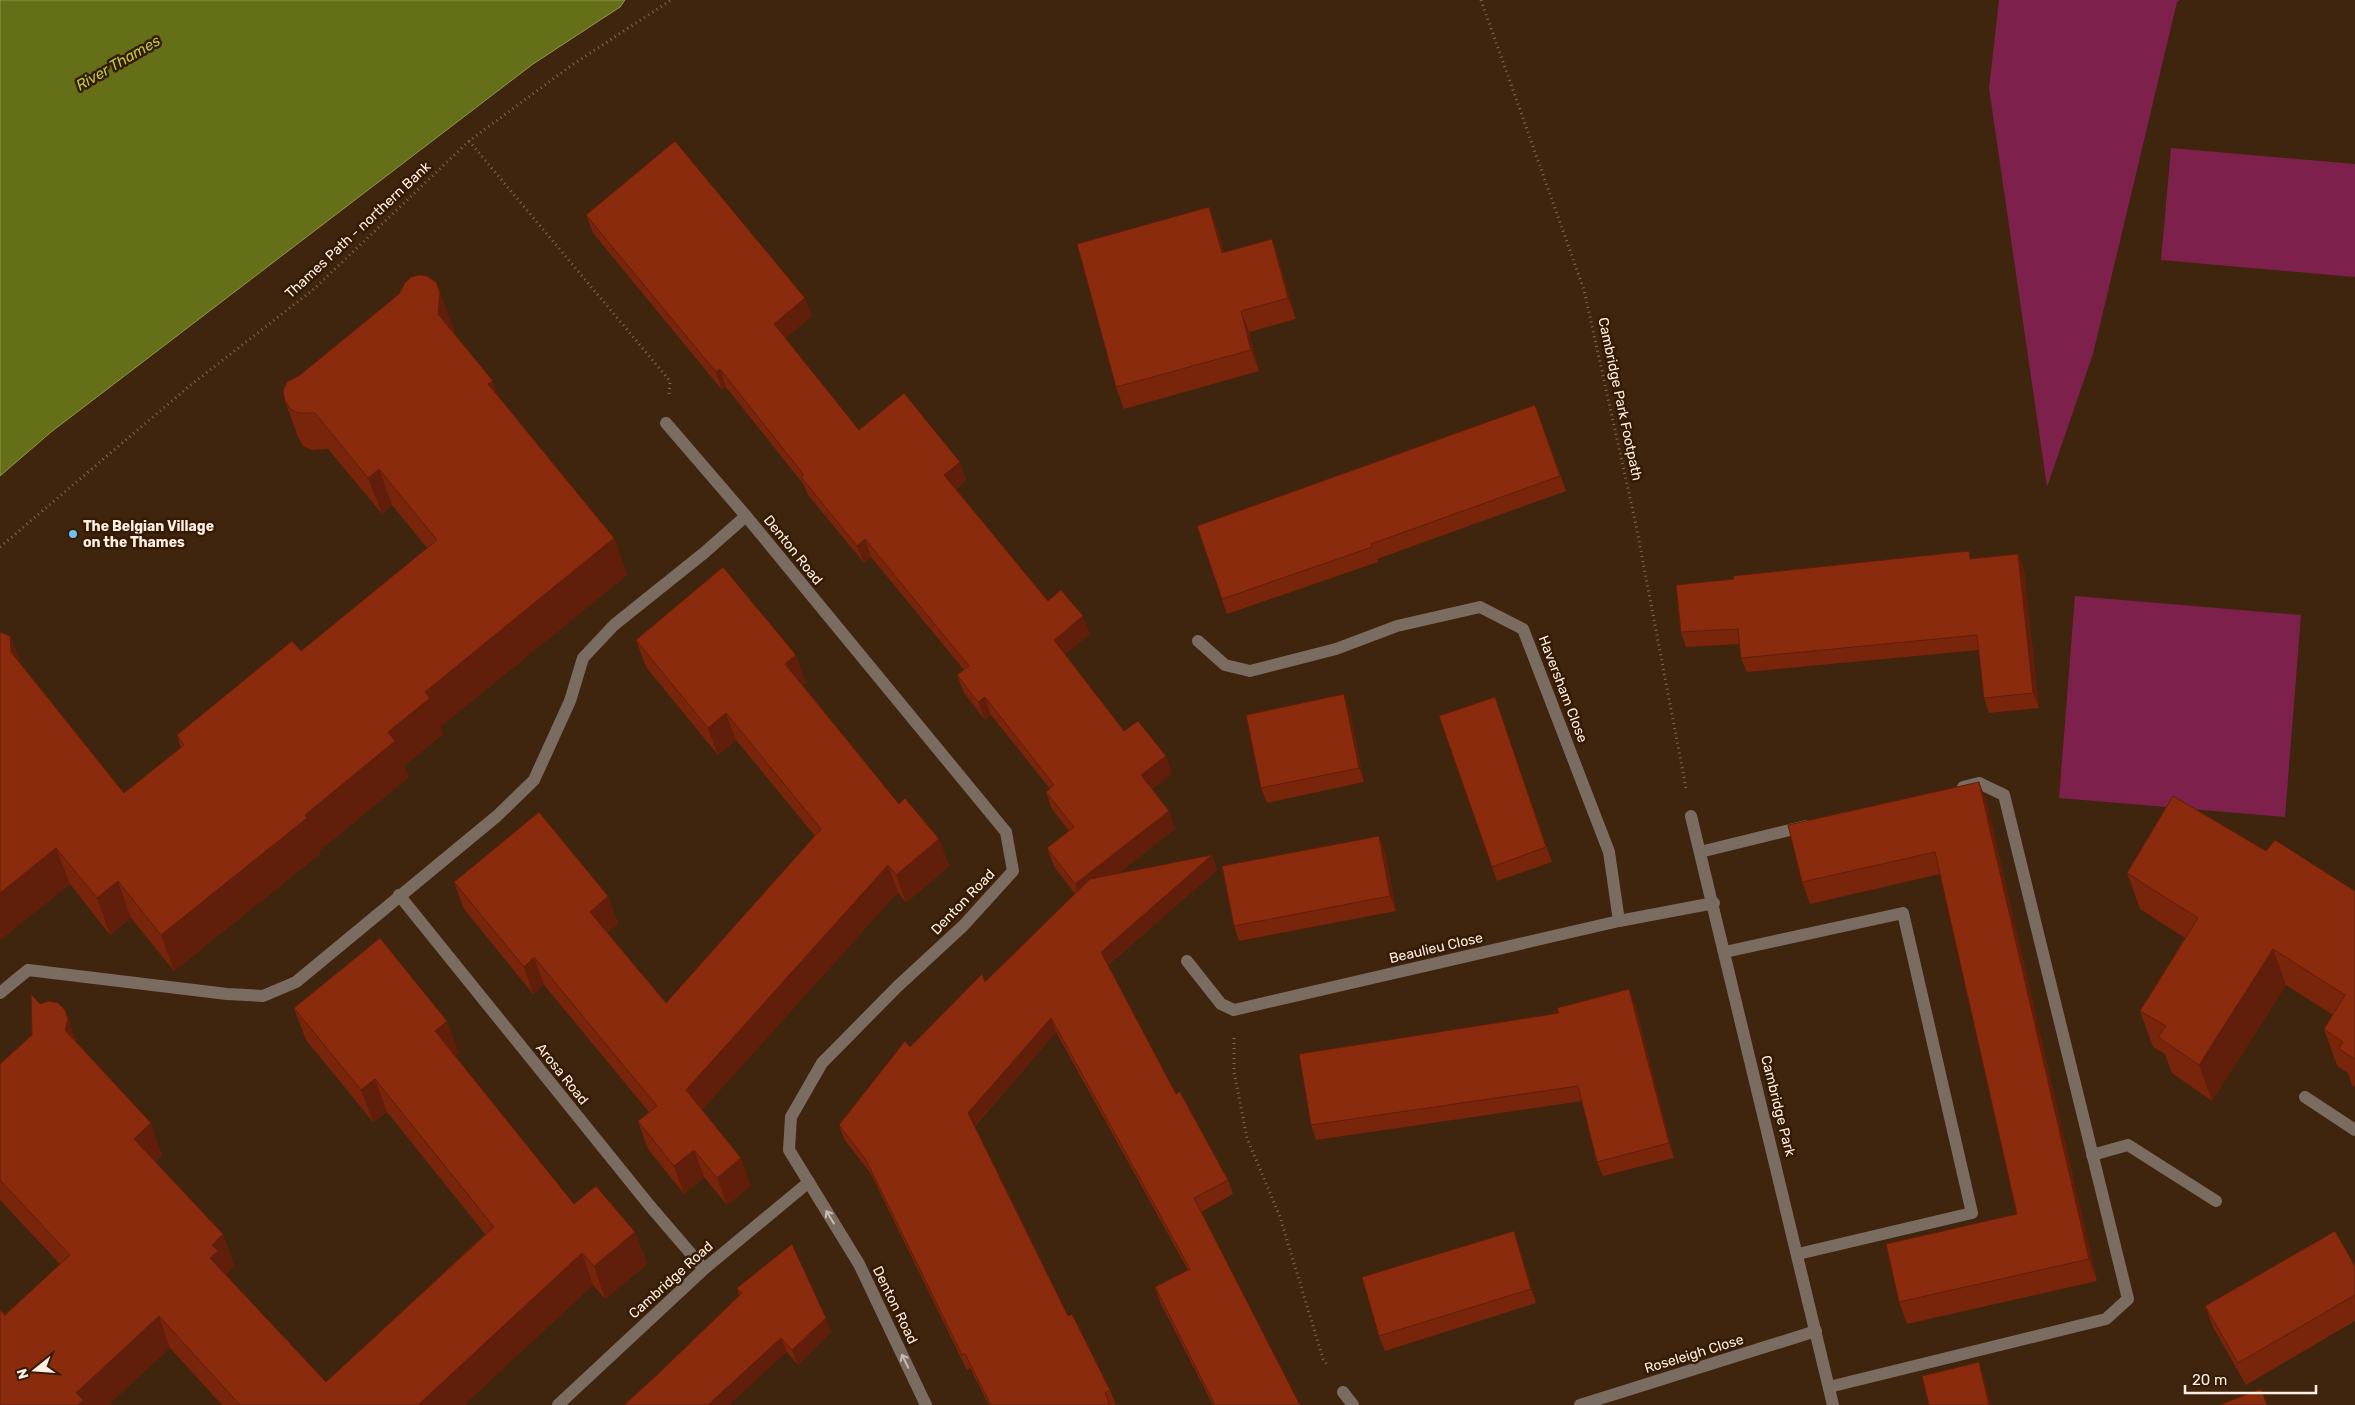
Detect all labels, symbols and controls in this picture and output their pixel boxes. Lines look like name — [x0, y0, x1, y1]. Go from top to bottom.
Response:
water label: River Thames — [73, 31, 164, 94]
street label: Thames Path - northern Bank — [282, 158, 435, 302]
street label: Cambridge Park Footpath — [1594, 316, 1646, 482]
street label: Denton Road — [760, 512, 826, 588]
place label: The Belgian Village on the Thames — [83, 518, 214, 551]
marker: The Belgian Village on the Thames — [67, 528, 79, 540]
street label: Haversham Close — [1535, 633, 1591, 745]
street label: Denton Road — [928, 866, 998, 938]
street label: Beaulieu Close — [1388, 929, 1485, 967]
street label: Arosa Road — [532, 1040, 592, 1108]
street label: Cambridge Park — [1757, 1054, 1799, 1159]
one-way arrow — [825, 1211, 835, 1225]
street label: Cambridge Road — [625, 1238, 717, 1322]
street label: Denton Road — [869, 1263, 921, 1347]
street label: Roseleigh Close — [1642, 1331, 1746, 1377]
north arrow — [10, 1345, 60, 1395]
one-way arrow — [900, 1354, 909, 1369]
scale bar — [2185, 1362, 2316, 1394]
text: N — [13, 1366, 33, 1381]
text: 20 m — [2192, 1371, 2227, 1389]

